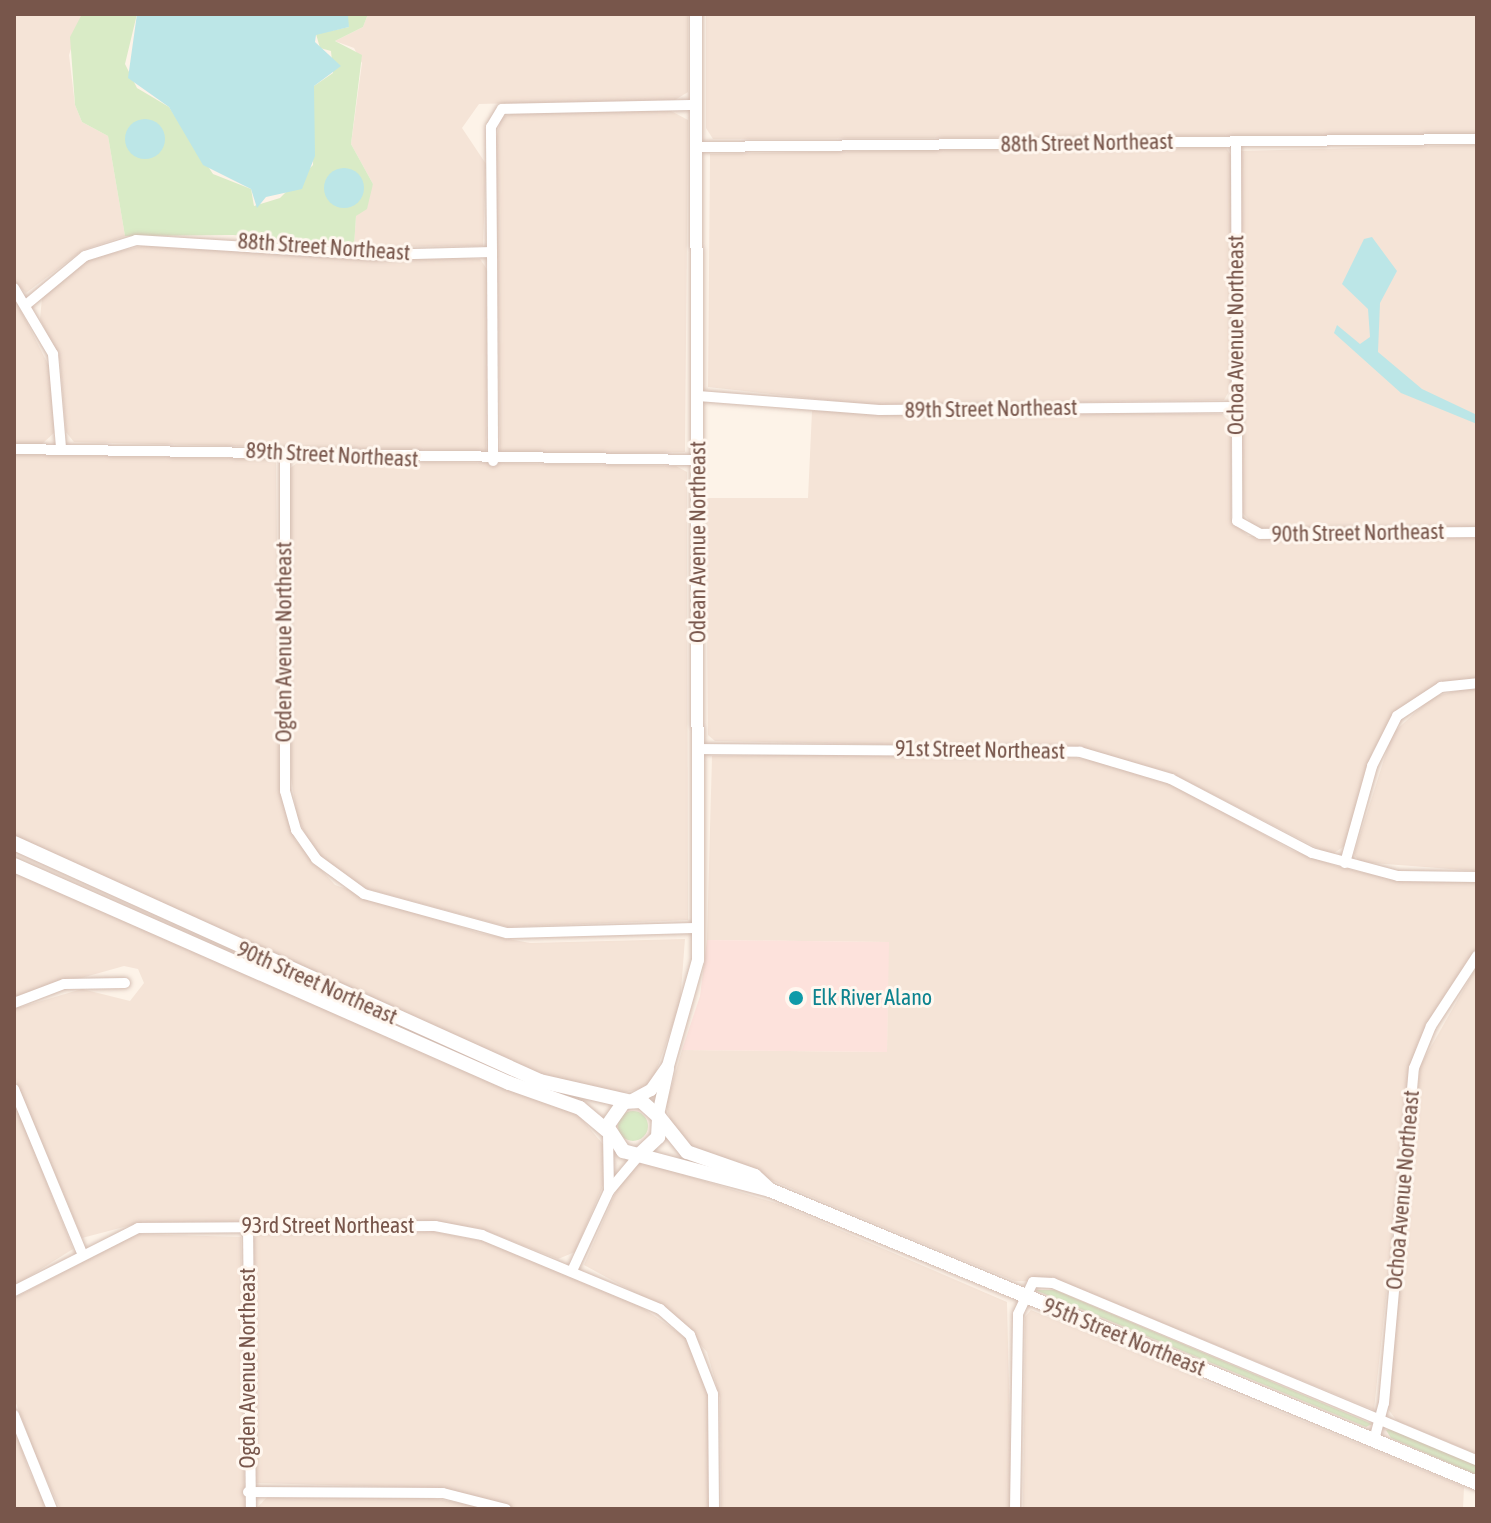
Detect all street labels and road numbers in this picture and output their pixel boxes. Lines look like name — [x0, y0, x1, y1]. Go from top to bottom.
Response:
street label: 88th Street Northeast — [1000, 128, 1174, 158]
street label: 88th Street Northeast — [237, 228, 411, 266]
street label: Ochoa Avenue Northeast — [1223, 235, 1249, 435]
street label: 89th Street Northeast — [904, 394, 1078, 424]
street label: 89th Street Northeast — [245, 437, 419, 473]
street label: Odean Avenue Northeast — [685, 441, 711, 643]
street label: 90th Street Northeast — [1271, 518, 1445, 548]
street label: Ogden Avenue Northeast — [271, 542, 297, 742]
street label: 91st Street Northeast — [895, 735, 1065, 765]
street label: 90th Street Northeast — [233, 936, 401, 1030]
street label: Ochoa Avenue Northeast — [1381, 1089, 1425, 1291]
street label: 93rd Street Northeast — [242, 1213, 414, 1239]
street label: Ogden Avenue Northeast — [235, 1268, 261, 1468]
street label: 95th Street Northeast — [1039, 1292, 1209, 1382]

